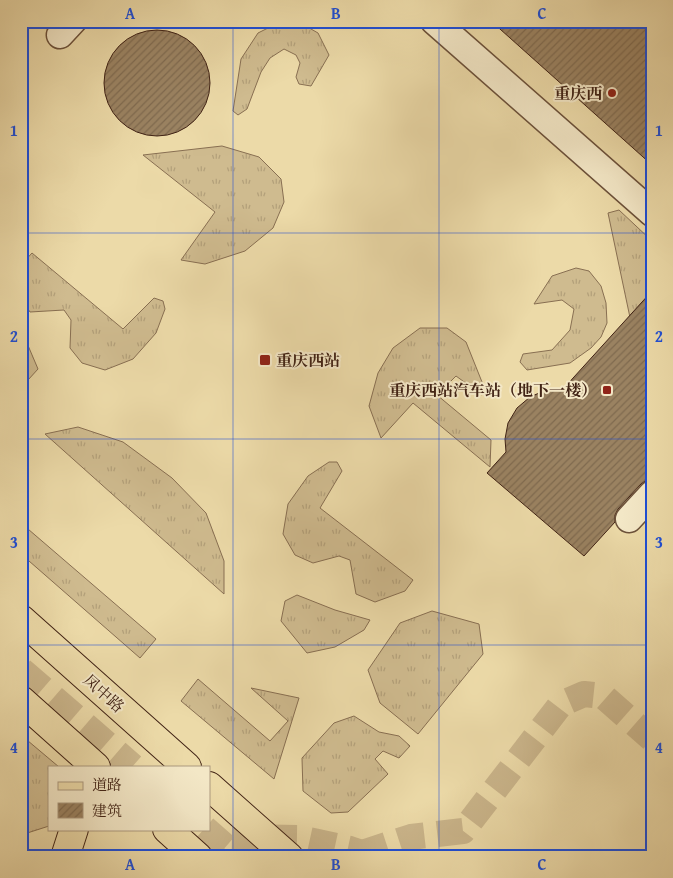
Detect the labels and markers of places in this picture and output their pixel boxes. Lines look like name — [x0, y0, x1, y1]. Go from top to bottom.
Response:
place label: 重庆西 — [554, 81, 603, 105]
marker: 重庆西 — [606, 87, 618, 99]
place label: 重庆西站 — [276, 348, 340, 372]
marker: 重庆西站 — [258, 353, 272, 367]
place label: 重庆西站汽车站（地下一楼） — [389, 378, 597, 402]
marker: 重庆西站汽车站（地下一楼） — [601, 384, 613, 396]

